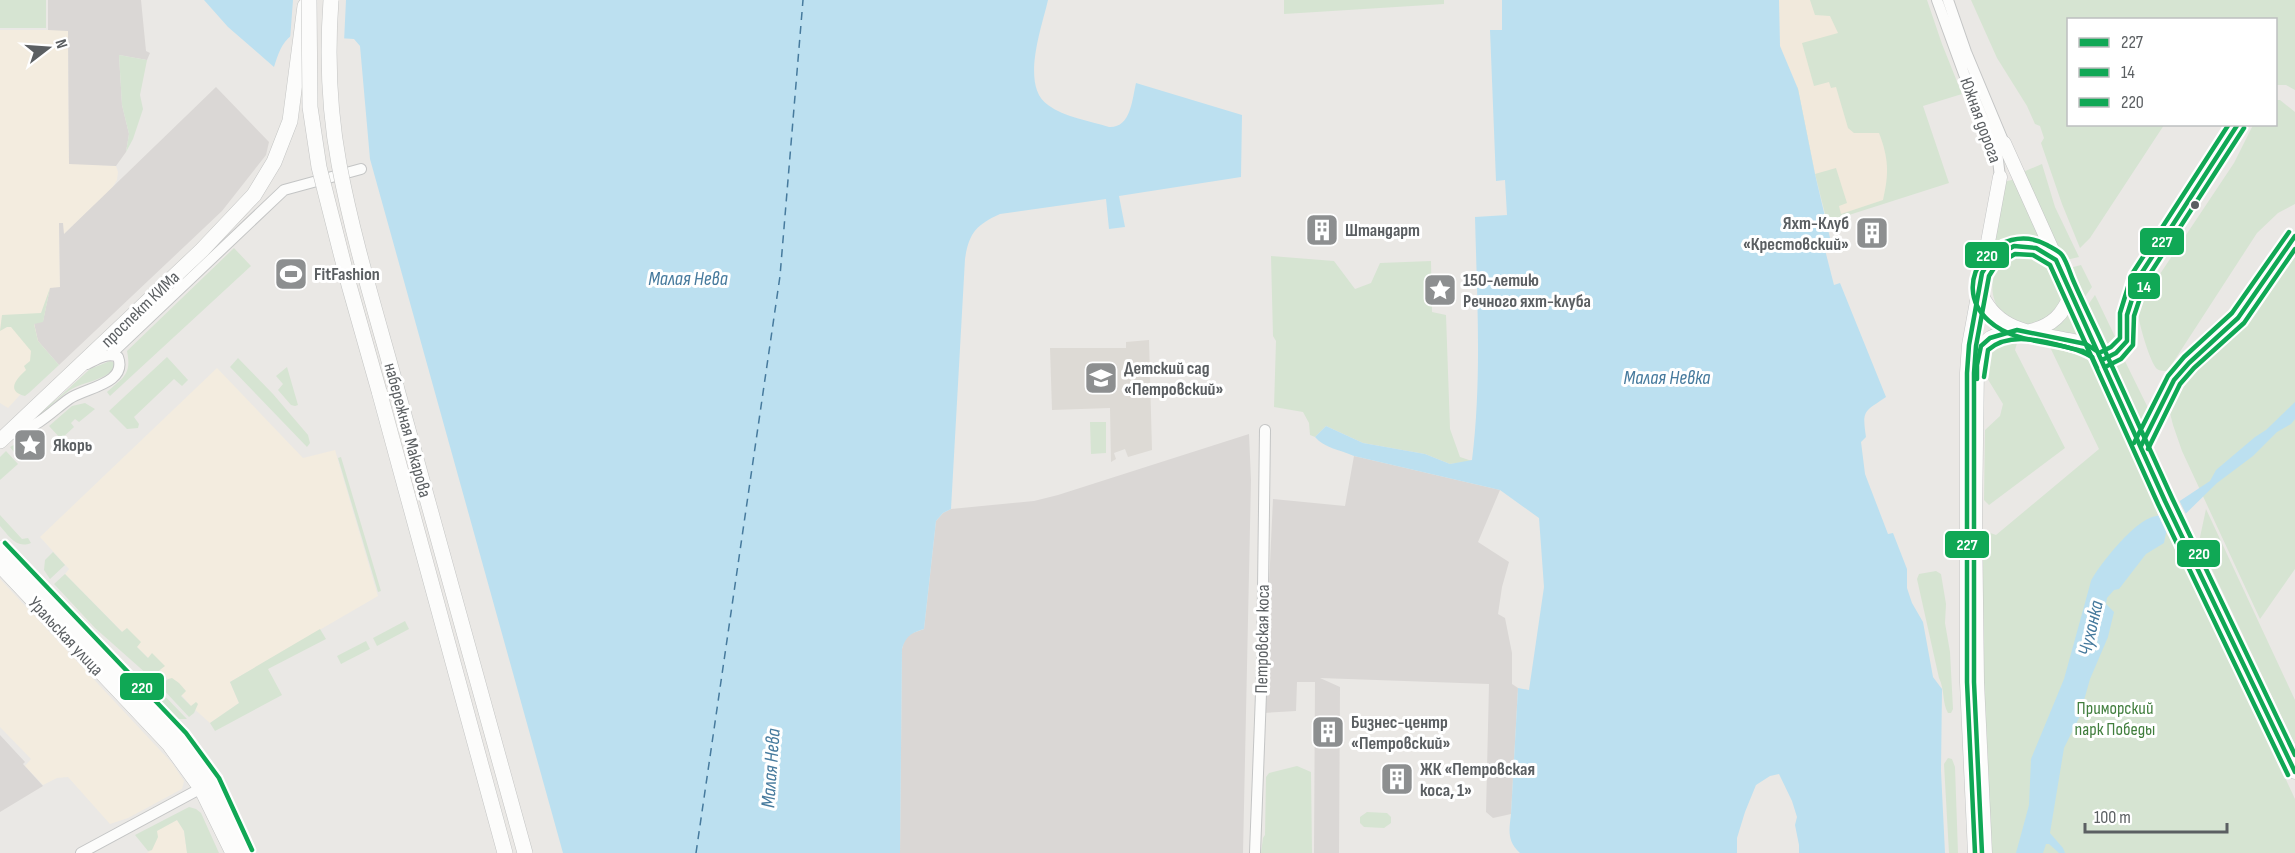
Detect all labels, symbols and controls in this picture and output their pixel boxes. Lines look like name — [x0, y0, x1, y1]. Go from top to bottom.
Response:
north arrow — [18, 18, 78, 78]
legend — [2067, 18, 2277, 126]
text: 227 — [2121, 32, 2144, 53]
text: N — [51, 37, 71, 51]
text: 14 — [2121, 62, 2135, 83]
street label: Южная дорога — [1955, 75, 2006, 166]
text: 220 — [2121, 92, 2144, 113]
unlabelled marker — [2189, 199, 2201, 211]
building icon: Штандарт — [1304, 212, 1340, 248]
place label: Яхт-Клуб «Крестовский» — [1743, 213, 1849, 255]
building icon: Яхт-Клуб «Крестовский» — [1854, 215, 1890, 251]
place label: Штандарт — [1345, 220, 1420, 241]
line badge: 227 — [2139, 227, 2185, 256]
text: 227 — [2151, 233, 2173, 252]
line badge: 220 — [1964, 241, 2010, 269]
text: 220 — [1976, 247, 1998, 266]
sports icon: FitFashion — [273, 256, 309, 292]
place label: FitFashion — [314, 264, 380, 285]
street label: проспект КИМа — [97, 267, 184, 352]
water label: Малая Нева — [648, 267, 728, 291]
place label: 150-летию Речного яхт-клуба — [1463, 270, 1591, 312]
place icon: 150-летию Речного яхт-клуба — [1422, 272, 1458, 308]
line badge: 14 — [2127, 272, 2161, 300]
text: 14 — [2137, 278, 2151, 297]
place label: Детский сад «Петровский» — [1124, 358, 1223, 400]
street label: набережная Макарова — [379, 360, 436, 500]
school or university icon: Детский сад «Петровский» — [1083, 360, 1119, 396]
water label: Малая Невка — [1624, 366, 1710, 390]
place icon: Якорь — [12, 427, 48, 463]
place label: Якорь — [53, 435, 92, 456]
line badge: 227 — [1944, 530, 1990, 559]
text: 227 — [1956, 536, 1978, 555]
line badge: 220 — [2176, 539, 2221, 568]
text: 220 — [2188, 545, 2210, 564]
street label: Петровская коса — [1251, 584, 1274, 694]
street label: Уральская улица — [24, 593, 108, 680]
water label: Чухонка — [2073, 598, 2109, 658]
line badge: 220 — [119, 672, 165, 701]
text: 220 — [131, 679, 153, 698]
park label: Приморский парк Победы — [2075, 698, 2155, 740]
place label: Бизнес-центр «Петровский» — [1351, 712, 1450, 754]
building icon: Бизнес-центр «Петровский» — [1310, 714, 1346, 750]
water label: Малая Нева — [756, 728, 786, 809]
place label: ЖК «Петровская коса, 1» — [1420, 759, 1535, 801]
building icon: ЖК «Петровская коса, 1» — [1379, 761, 1415, 797]
scale bar — [2085, 796, 2228, 834]
text: 100 m — [2094, 807, 2131, 828]

